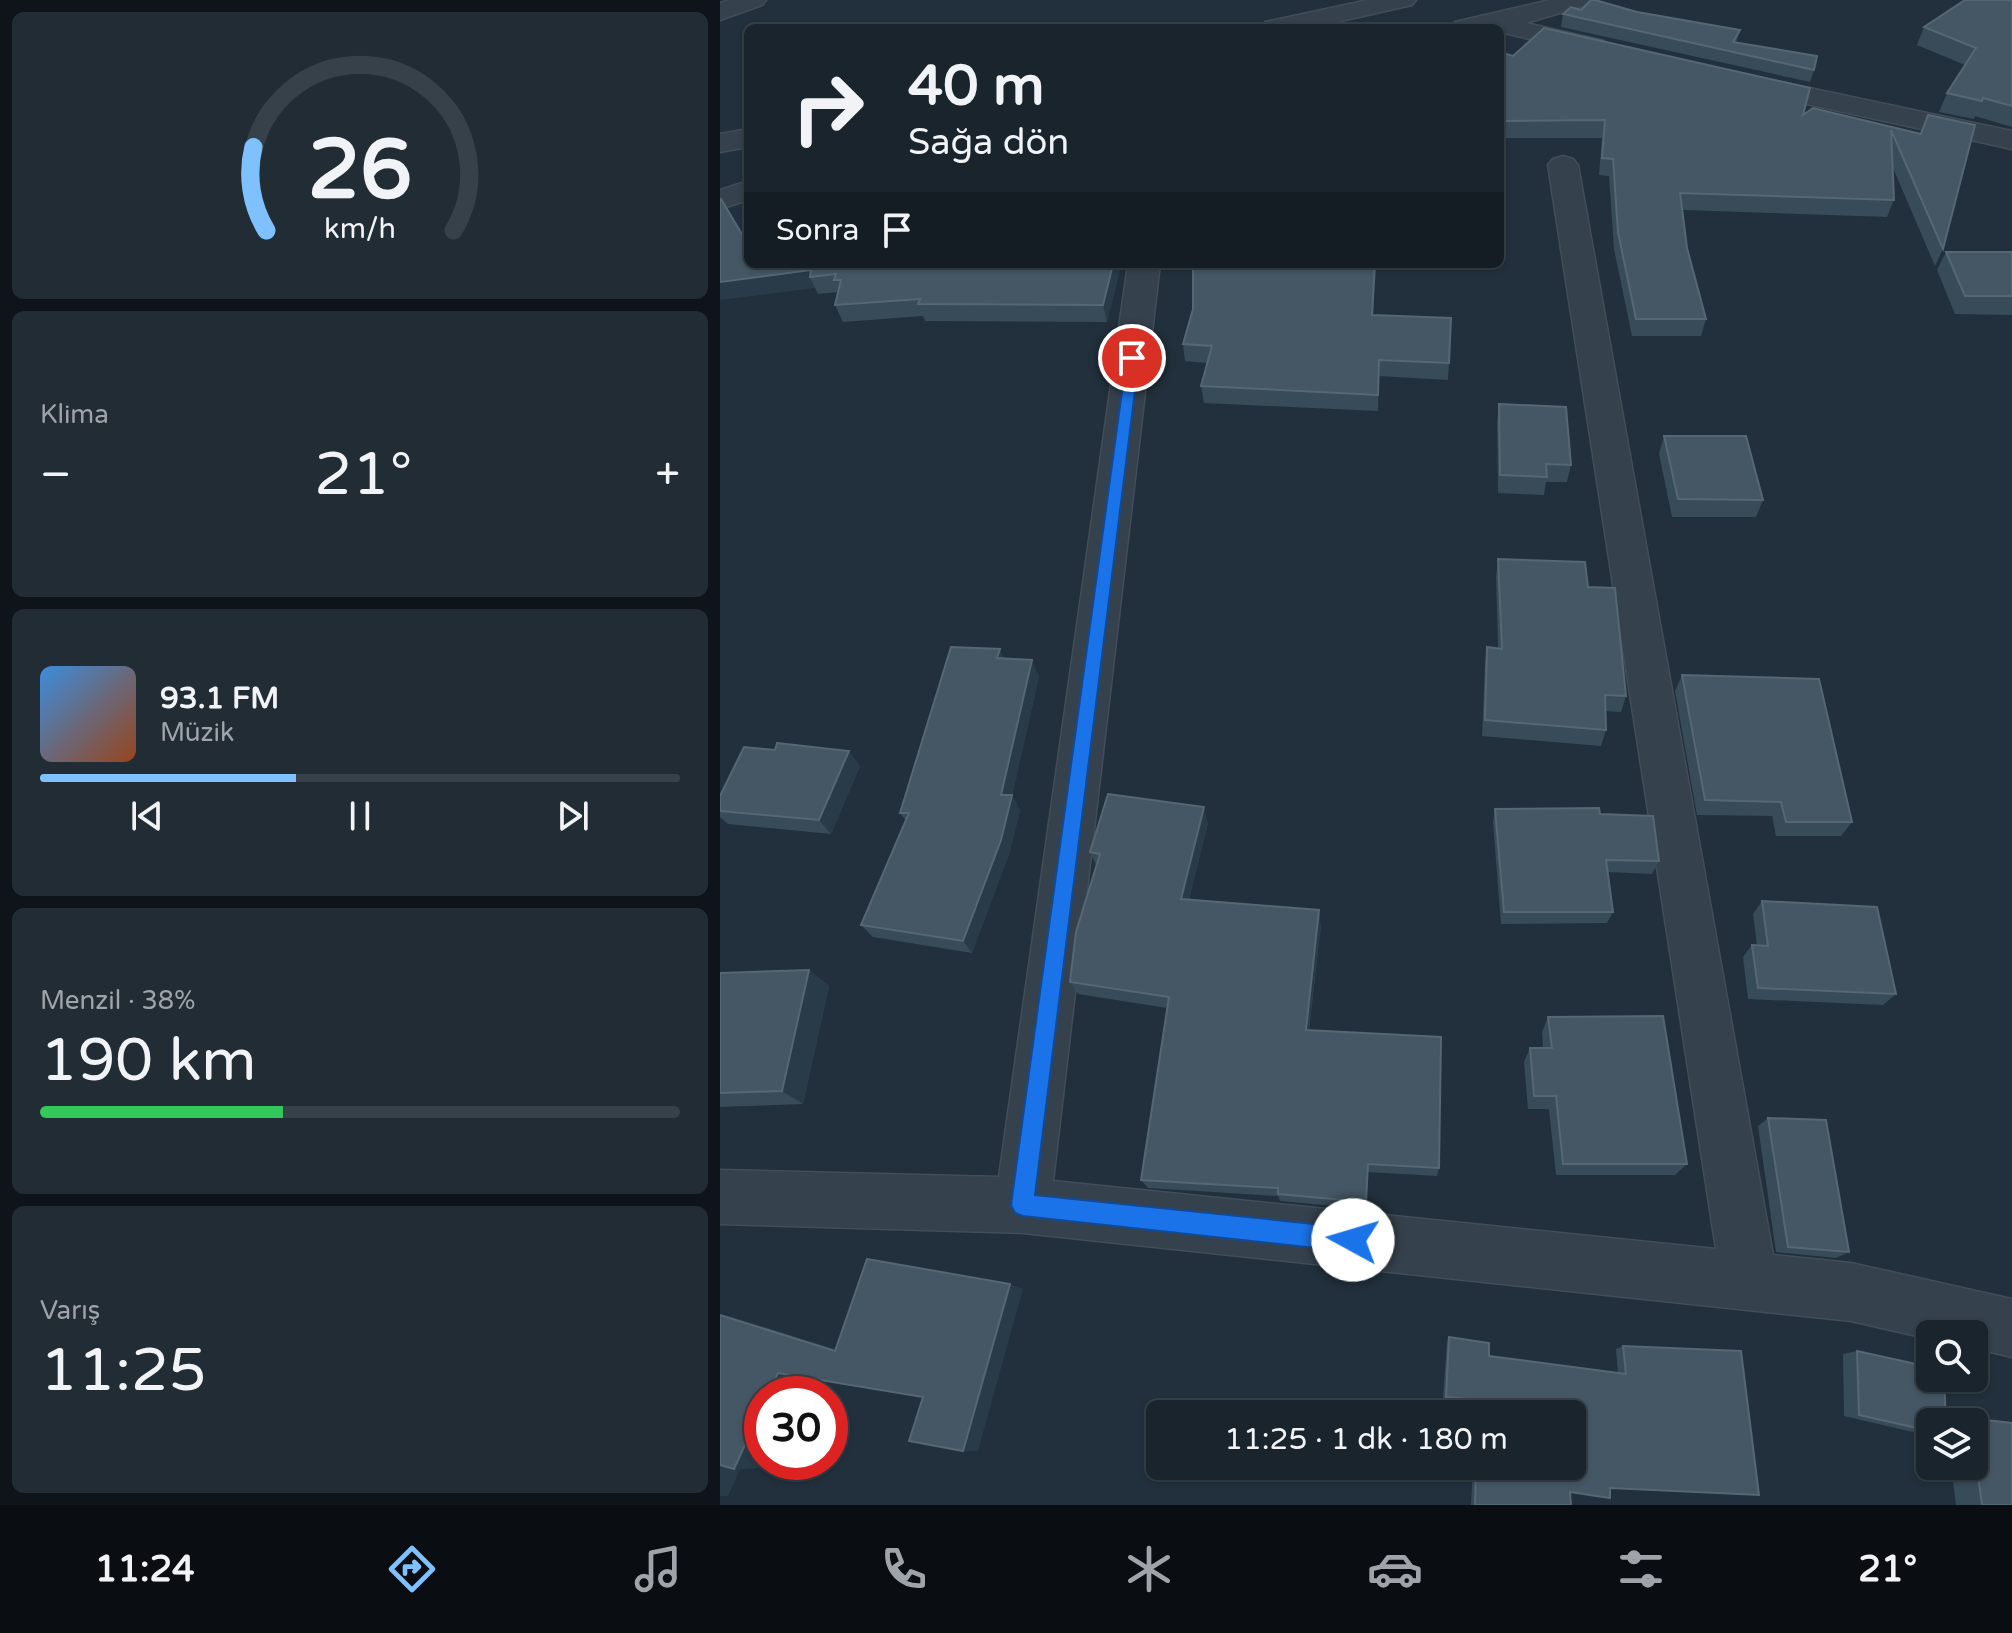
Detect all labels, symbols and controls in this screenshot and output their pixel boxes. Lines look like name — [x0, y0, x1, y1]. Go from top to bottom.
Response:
text: 40 m — [908, 53, 1044, 120]
icon: right — [776, 56, 880, 160]
text: 26 — [308, 121, 412, 221]
text: Sağa dön — [908, 121, 1069, 164]
icon: arrive — [875, 208, 919, 252]
text: km/h — [324, 212, 396, 246]
text: Sonra — [776, 212, 859, 249]
pin — [1098, 324, 1166, 392]
icon: arrive — [1110, 336, 1154, 380]
text: Klima — [40, 399, 109, 430]
text: 21° — [314, 439, 412, 511]
text: − — [40, 449, 71, 502]
text: + — [655, 449, 680, 502]
text: 93.1 FM — [160, 680, 279, 717]
text: Müzik — [160, 717, 234, 748]
icon: previous — [125, 794, 169, 838]
icon: pause — [338, 794, 382, 838]
icon: next — [551, 794, 595, 838]
text: Menzil · 38% — [40, 985, 195, 1016]
text: 190 km — [40, 1025, 256, 1097]
position arrow — [1311, 1198, 1395, 1282]
text: Varış — [40, 1295, 100, 1326]
map controls — [1916, 1320, 1988, 1480]
button: search — [1916, 1320, 1988, 1392]
text: 11:25 — [40, 1335, 206, 1407]
speed limit sign: 30 — [744, 1376, 848, 1480]
button: layers — [1916, 1408, 1988, 1480]
text: 11:25 · 1 dk · 180 m — [1224, 1421, 1508, 1458]
icon: directions — [384, 1541, 440, 1597]
icon: music — [630, 1541, 686, 1597]
icon: phone — [876, 1541, 932, 1597]
icon: climate — [1121, 1541, 1177, 1597]
icon: car — [1367, 1541, 1423, 1597]
icon: filters — [1613, 1541, 1669, 1597]
text: 11:24 — [95, 1548, 195, 1591]
text: 21° — [1858, 1548, 1917, 1591]

